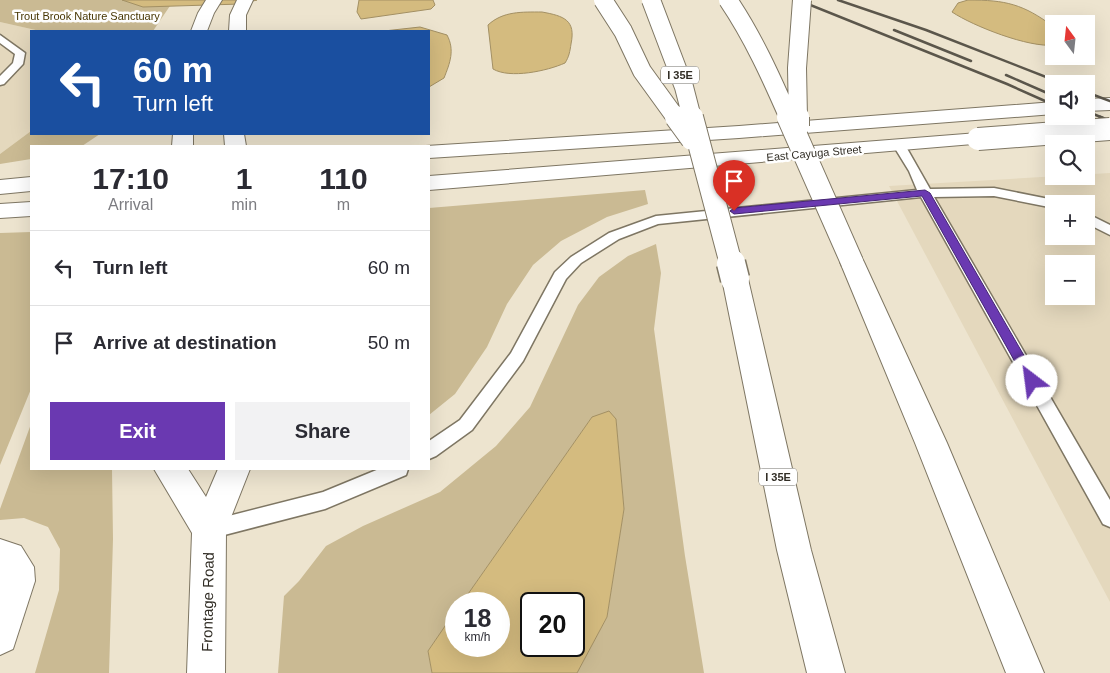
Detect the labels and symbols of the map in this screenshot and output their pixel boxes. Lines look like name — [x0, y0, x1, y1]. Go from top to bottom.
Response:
park label: Trout Brook Nature Sanctuary — [14, 10, 160, 22]
north arrow — [1045, 15, 1095, 65]
road number: I 35E — [661, 66, 699, 84]
street label: East Cayuga Street — [766, 143, 862, 163]
pin — [713, 160, 755, 211]
position arrow — [1005, 354, 1057, 406]
road number: I 35E — [759, 468, 797, 486]
street label: Frontage Road — [198, 552, 217, 652]
speed limit sign: 20 — [520, 592, 585, 657]

